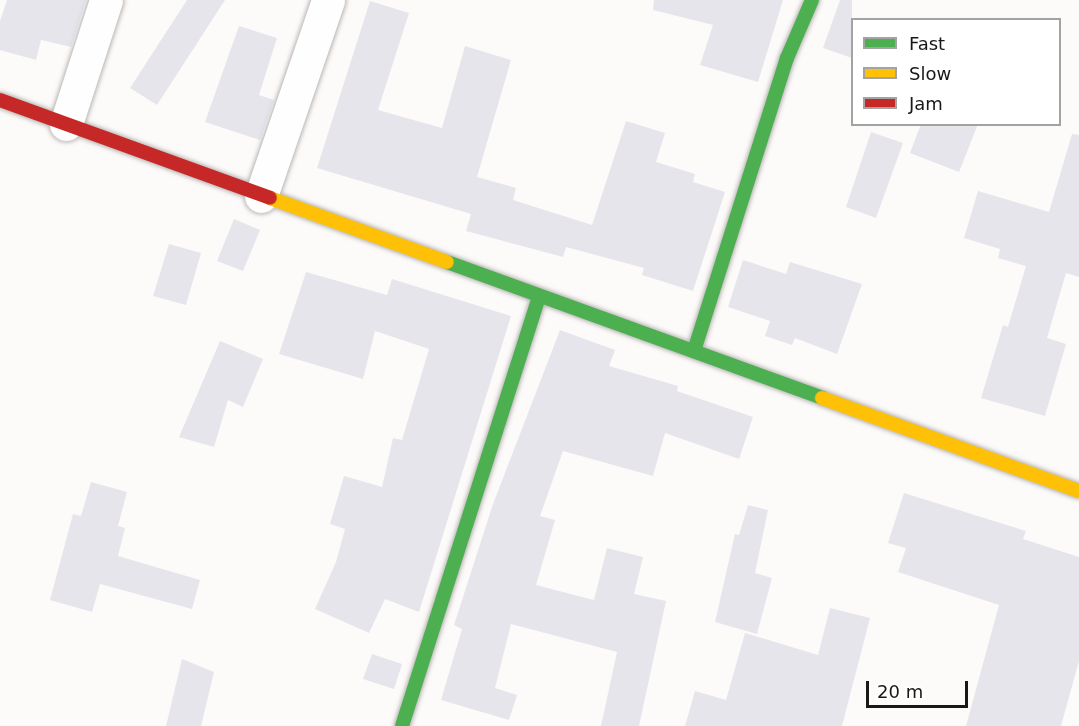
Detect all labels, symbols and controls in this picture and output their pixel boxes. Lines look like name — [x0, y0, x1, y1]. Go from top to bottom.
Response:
legend — [851, 18, 1061, 126]
text: Fast — [909, 33, 945, 54]
text: Slow — [909, 63, 951, 84]
text: Jam — [909, 93, 943, 114]
scale bar — [869, 669, 971, 707]
text: 20 m — [877, 681, 923, 702]

